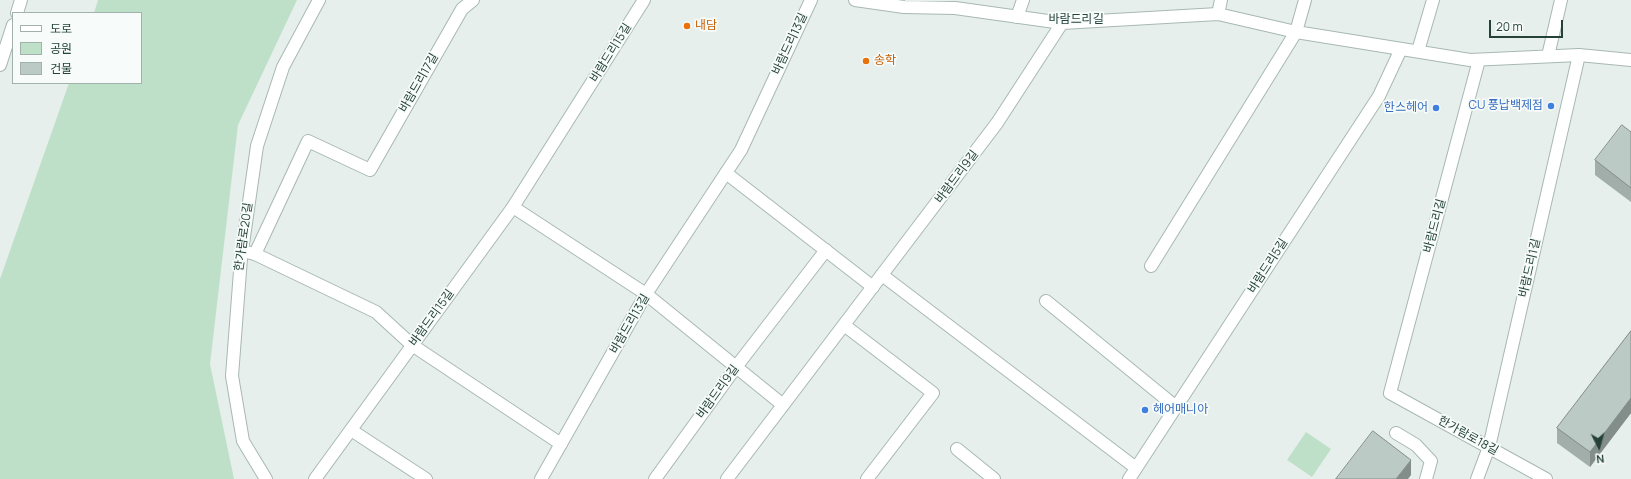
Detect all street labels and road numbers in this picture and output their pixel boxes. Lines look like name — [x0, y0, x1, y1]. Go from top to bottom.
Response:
street label: 바람드리13길 — [769, 11, 811, 77]
street label: 바람드리길 — [1048, 13, 1104, 27]
street label: 바람드리15길 — [587, 21, 635, 85]
street label: 바람드리17길 — [396, 51, 442, 115]
street label: 바람드리9길 — [932, 148, 982, 206]
street label: 바람드리길 — [1421, 197, 1449, 255]
street label: 한가람로20길 — [232, 202, 256, 272]
street label: 바람드리5길 — [1245, 236, 1291, 296]
street label: 바람드리1길 — [1516, 237, 1544, 299]
street label: 바람드리15길 — [407, 287, 457, 349]
street label: 바람드리13길 — [607, 292, 653, 356]
street label: 바람드리9길 — [694, 362, 742, 422]
street label: 한가람로18길 — [1435, 413, 1501, 459]

